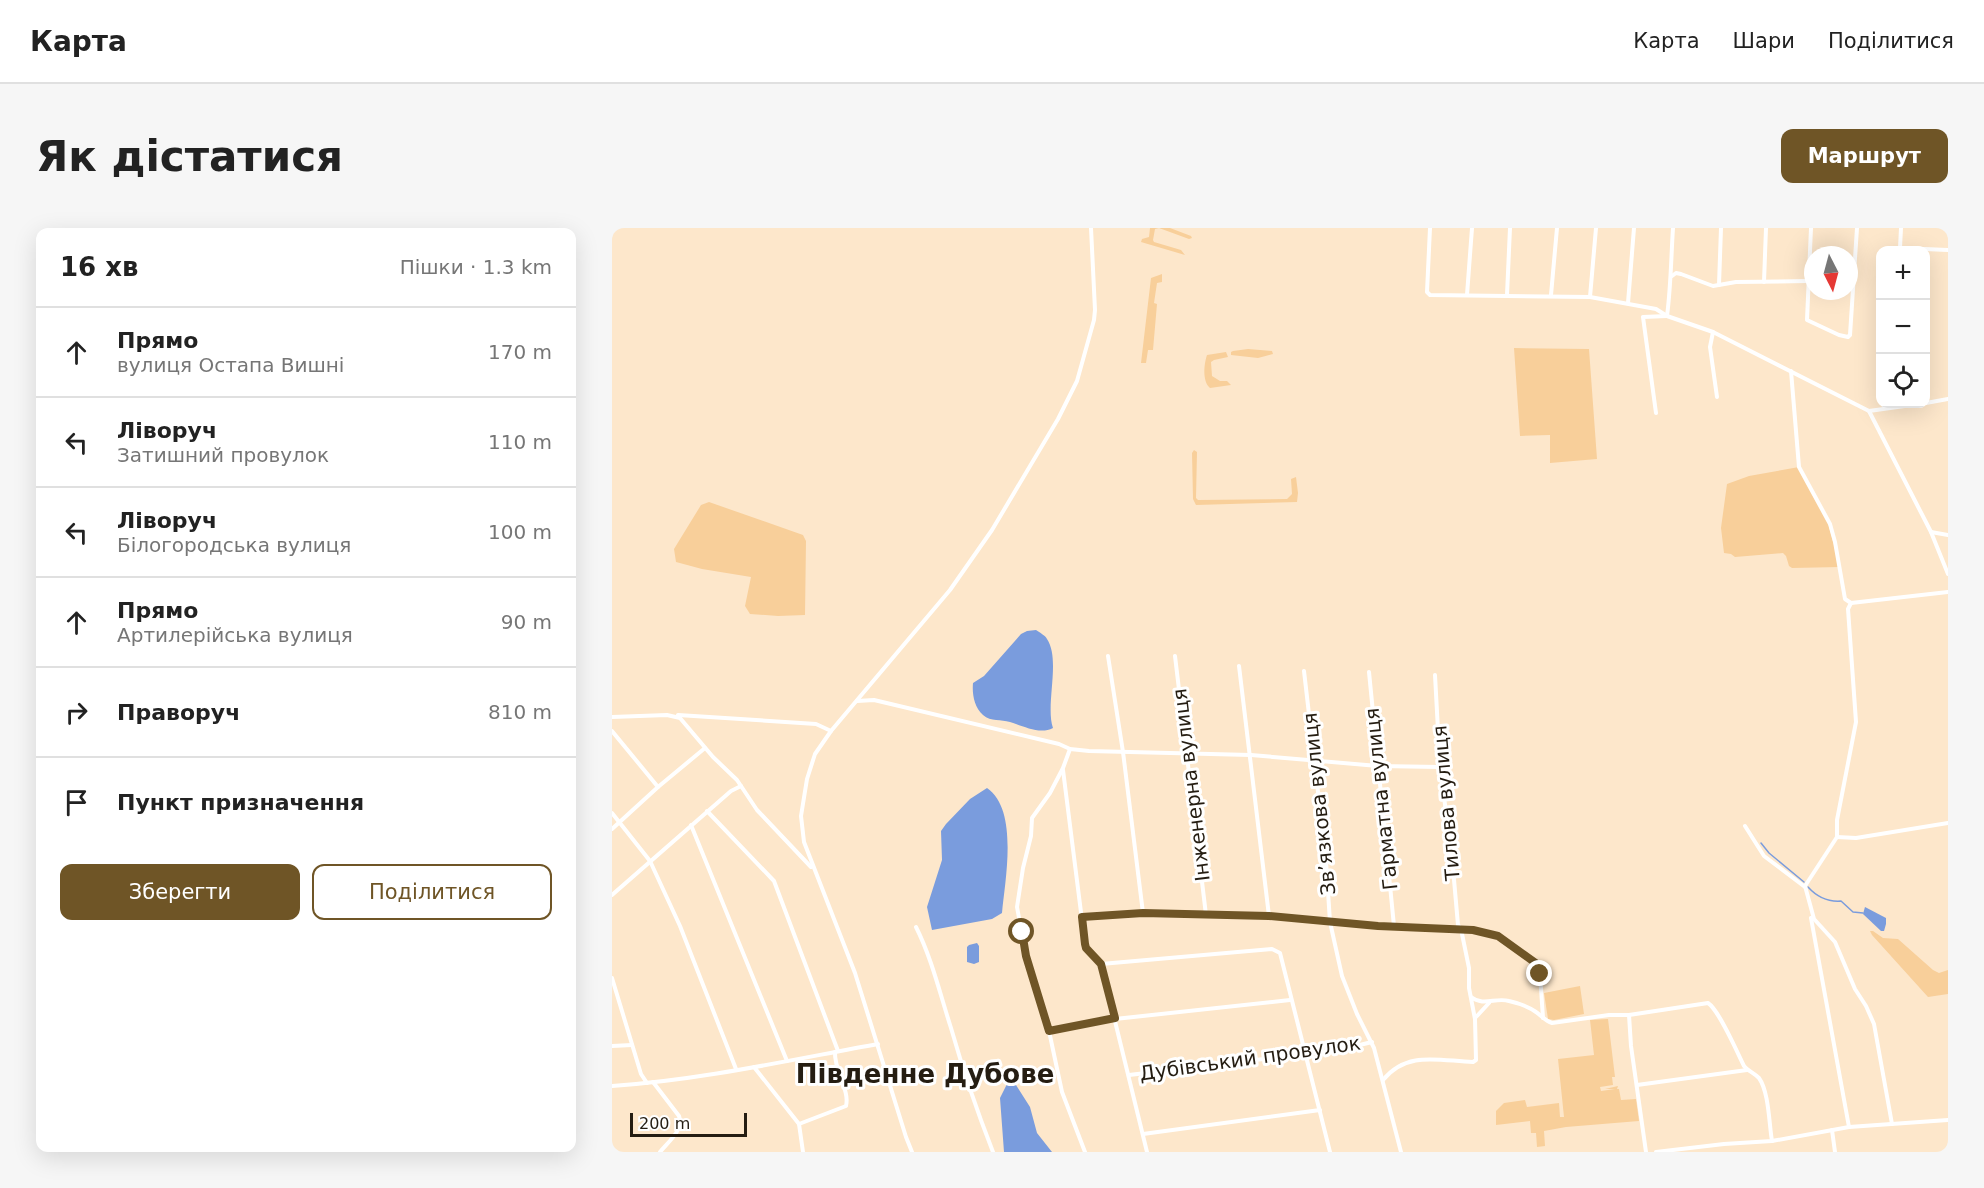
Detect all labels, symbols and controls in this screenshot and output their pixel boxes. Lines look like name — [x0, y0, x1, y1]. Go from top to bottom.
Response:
text: Карта — [30, 25, 127, 58]
text: Карта — [1633, 29, 1700, 53]
text: Шари — [1733, 29, 1795, 53]
text: Поділитися — [1828, 29, 1954, 53]
button: Маршрут — [1781, 129, 1948, 183]
text: Як дістатися — [36, 132, 343, 181]
north arrow — [1804, 246, 1858, 300]
map controls — [1876, 246, 1930, 408]
button: + — [1876, 246, 1930, 300]
text: 16 хв — [60, 252, 138, 282]
text: Пішки · 1.3 km — [400, 255, 552, 279]
button: − — [1876, 300, 1930, 354]
text: Прямо — [117, 328, 198, 353]
icon: ahead — [60, 336, 93, 369]
text: 170 m — [488, 340, 552, 364]
text: вулиця Остапа Вишні — [117, 353, 344, 377]
button: locate — [1876, 354, 1930, 408]
text: Ліворуч — [117, 418, 217, 443]
icon: left — [60, 426, 93, 459]
text: 110 m — [488, 430, 552, 454]
text: Затишний провулок — [117, 443, 329, 467]
text: Ліворуч — [117, 508, 217, 533]
icon: left — [60, 516, 93, 549]
text: 100 m — [488, 520, 552, 544]
text: Білогородська вулиця — [117, 533, 351, 557]
text: Прямо — [117, 598, 198, 623]
icon: ahead — [60, 606, 93, 639]
text: 90 m — [501, 610, 552, 634]
text: Артилерійська вулиця — [117, 623, 353, 647]
street label: Інженерна вулиця — [1167, 687, 1215, 883]
icon: right — [60, 696, 93, 729]
text: Праворуч — [117, 700, 240, 725]
text: 810 m — [488, 700, 552, 724]
street label: Гарматна вулиця — [1360, 707, 1402, 891]
street label: Звʼязкова вулиця — [1297, 712, 1341, 896]
street label: Тилова вулиця — [1427, 724, 1465, 883]
icon: arrive — [60, 786, 93, 819]
text: Пункт призначення — [117, 790, 364, 815]
button: Зберегти — [60, 864, 300, 920]
button: Поділитися — [312, 864, 552, 920]
route start — [1008, 918, 1034, 944]
route end — [1526, 960, 1552, 986]
street label: Дубівський провулок — [1138, 1031, 1362, 1085]
district label: Південне Дубове — [796, 1059, 1054, 1089]
scale bar — [630, 1110, 747, 1138]
text: 200 m — [639, 1114, 690, 1133]

